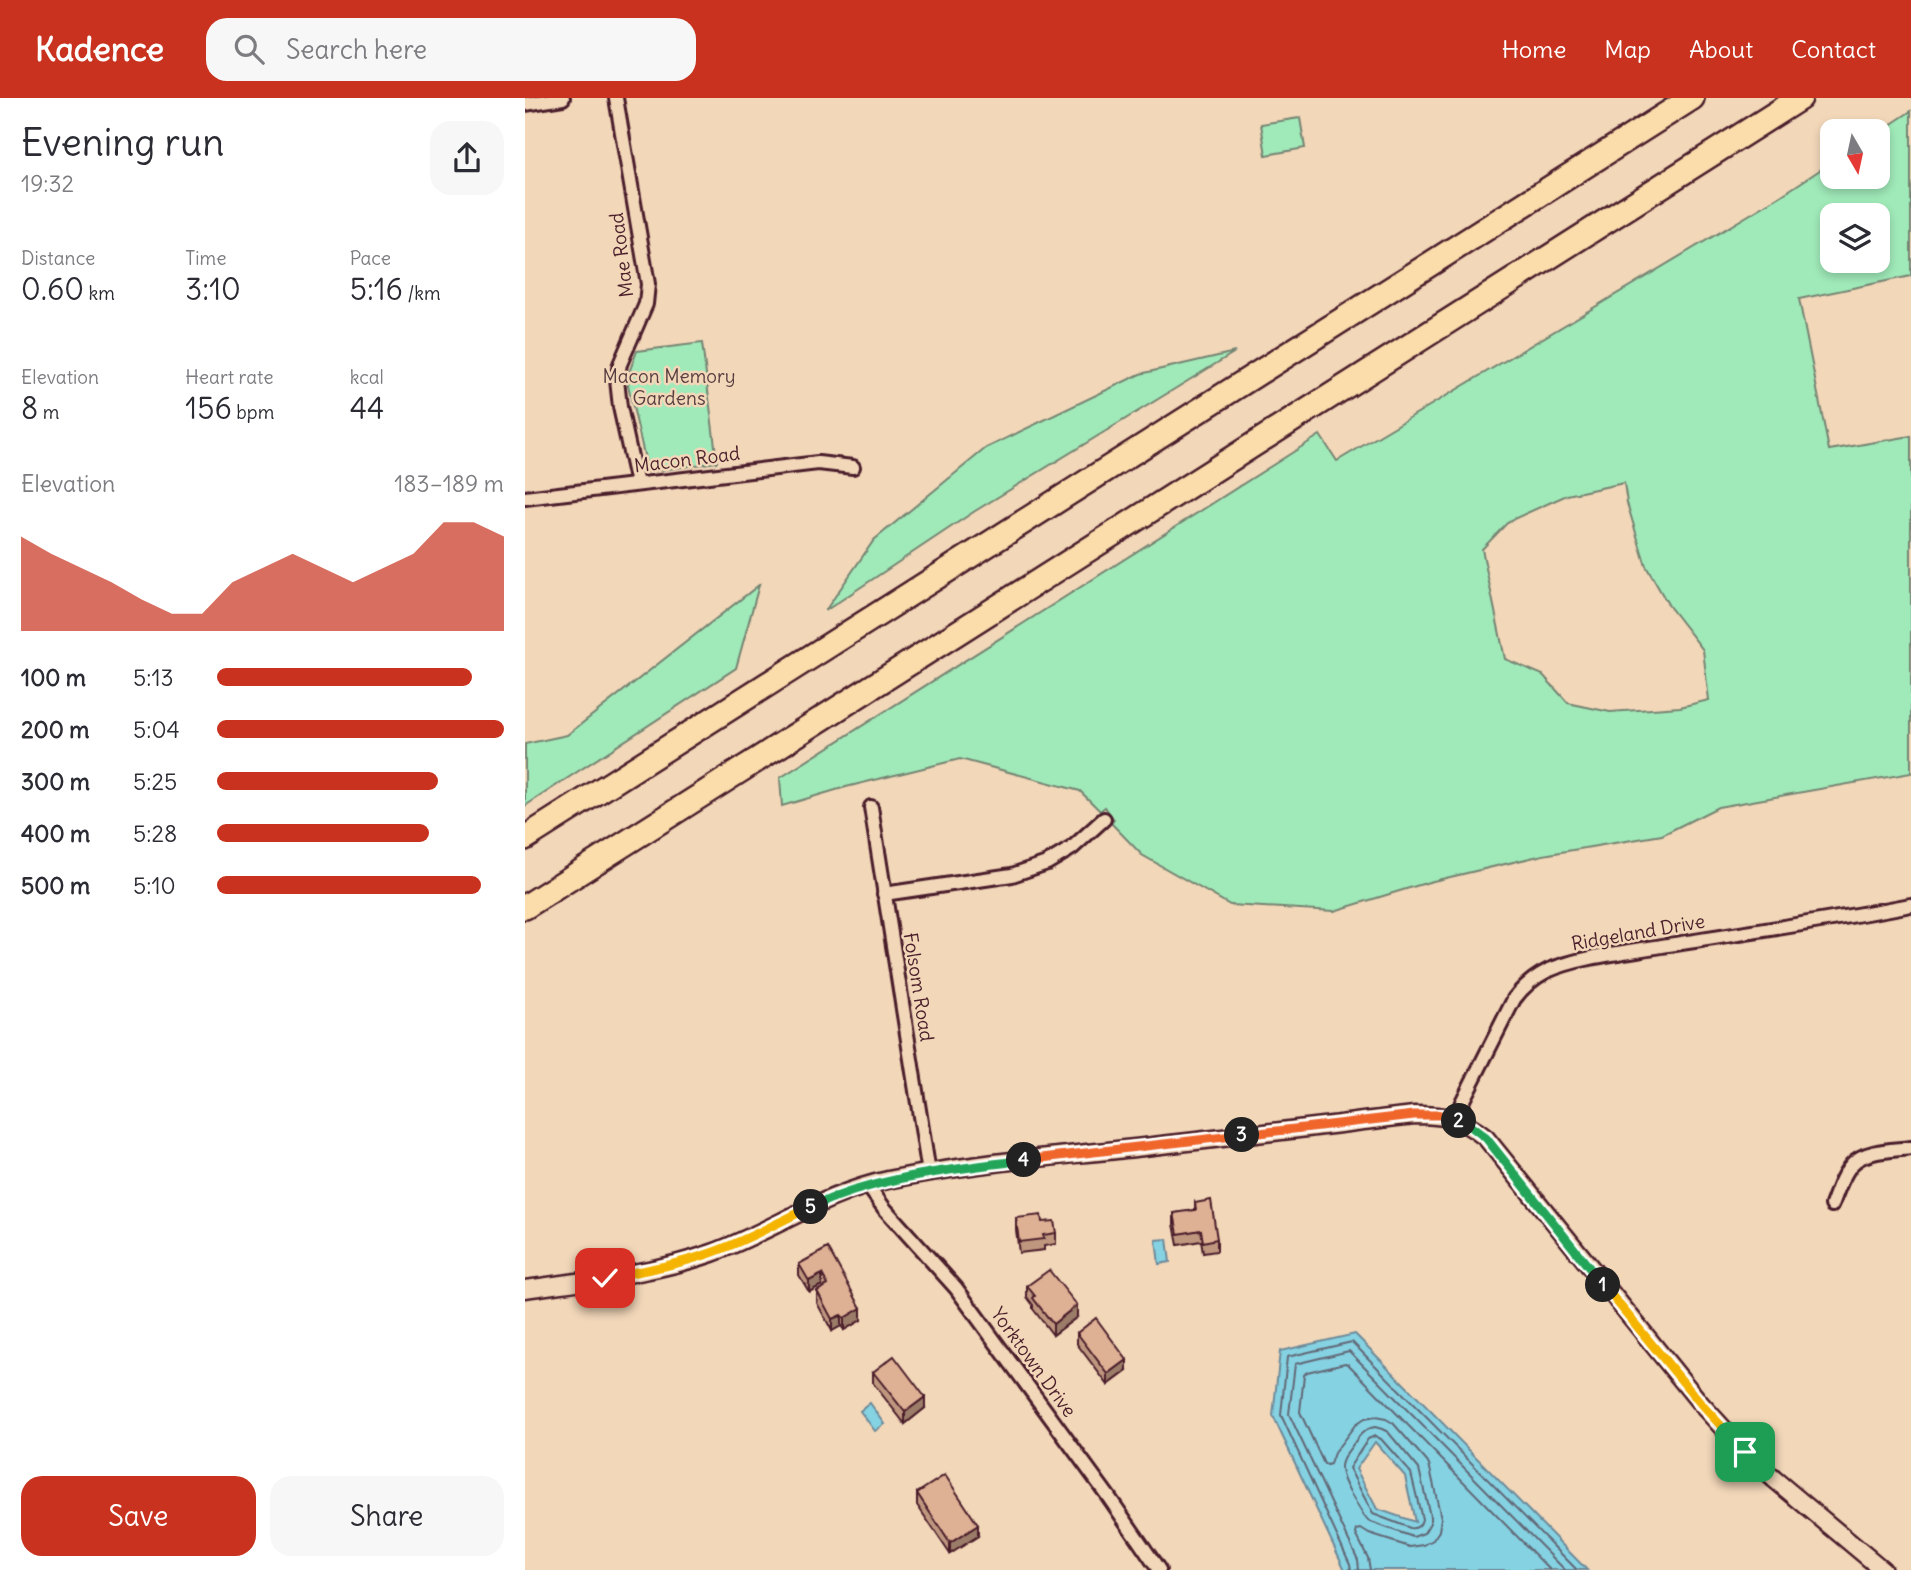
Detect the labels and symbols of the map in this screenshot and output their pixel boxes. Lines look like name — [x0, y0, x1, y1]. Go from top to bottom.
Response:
north arrow — [1820, 119, 1890, 189]
street label: Mae Road — [604, 211, 638, 299]
park label: Macon Memory Gardens — [602, 364, 736, 410]
street label: Macon Road — [633, 441, 741, 477]
street label: Ridgeland Drive — [1569, 908, 1707, 956]
street label: Folsom Road — [899, 931, 939, 1043]
pin: 2 — [1441, 1104, 1476, 1138]
pin: 3 — [1225, 1118, 1259, 1152]
pin: 4 — [1007, 1142, 1041, 1178]
pin: 5 — [793, 1190, 829, 1224]
pin — [575, 1248, 635, 1308]
pin: 1 — [1585, 1268, 1621, 1302]
street label: Yorktown Drive — [986, 1302, 1082, 1422]
pin — [1715, 1422, 1775, 1482]

